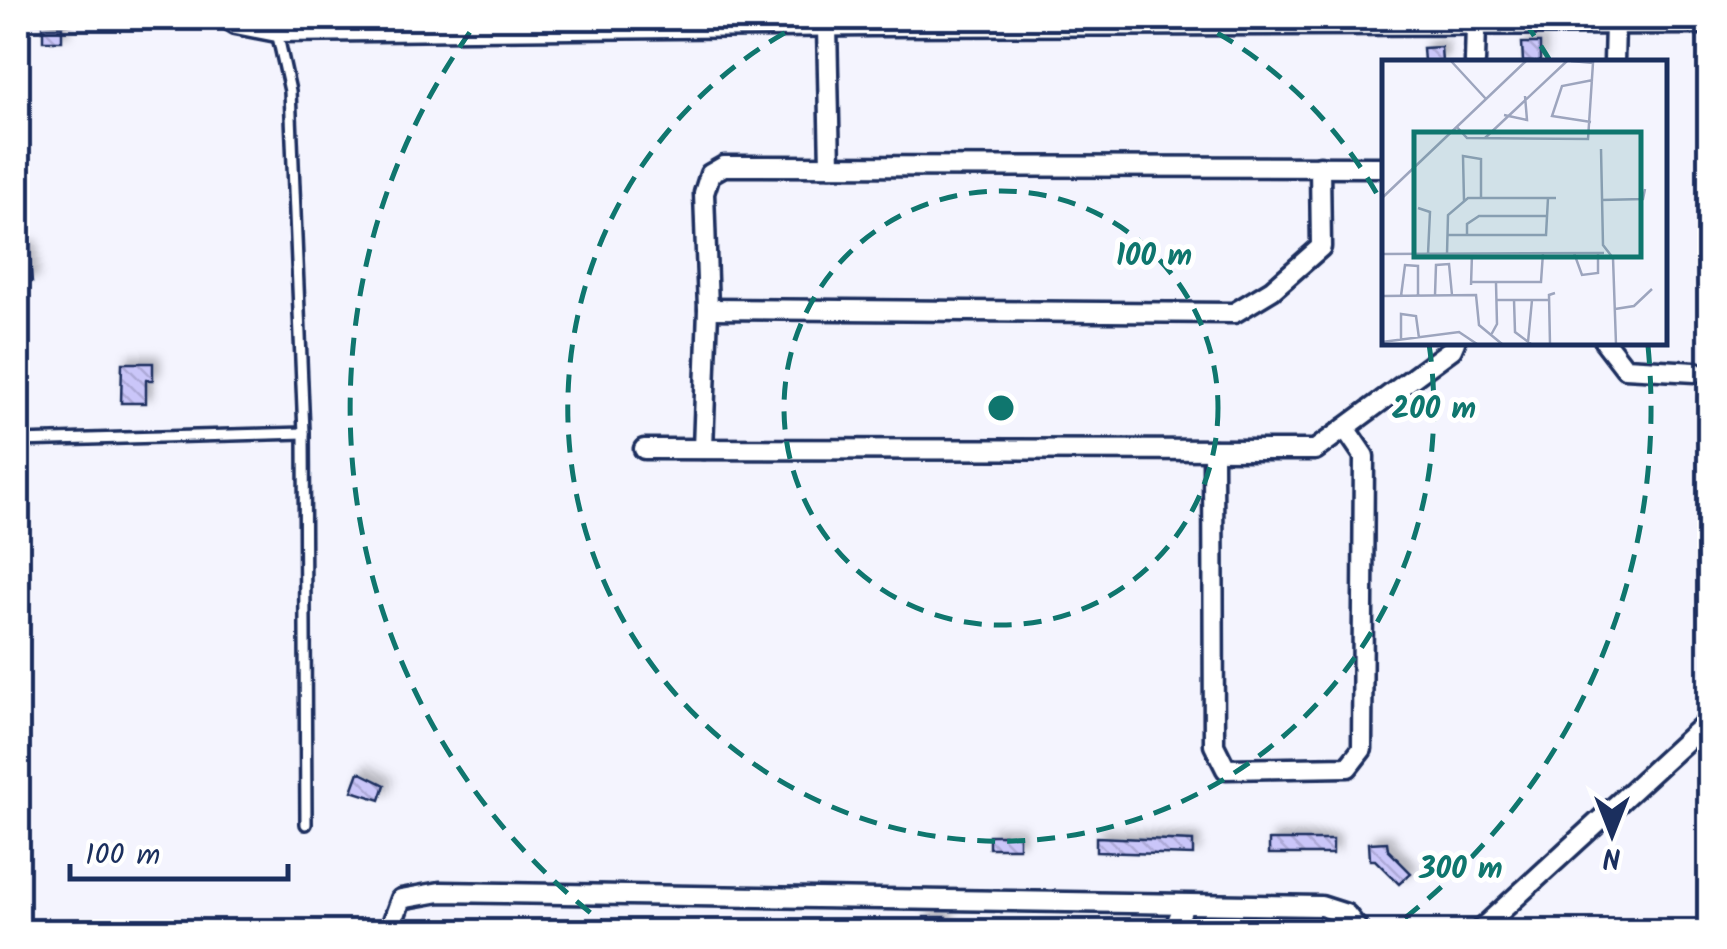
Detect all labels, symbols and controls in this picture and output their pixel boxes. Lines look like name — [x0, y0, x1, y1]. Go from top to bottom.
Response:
inset map — [1382, 60, 1667, 345]
text: 100 m — [1116, 233, 1192, 281]
text: 200 m — [1392, 386, 1476, 434]
centre of rings — [983, 390, 1019, 426]
north arrow — [1562, 784, 1662, 884]
scale bar — [70, 819, 288, 881]
text: 100 m — [85, 832, 160, 880]
text: N — [1603, 834, 1621, 879]
text: 300 m — [1418, 846, 1503, 894]

